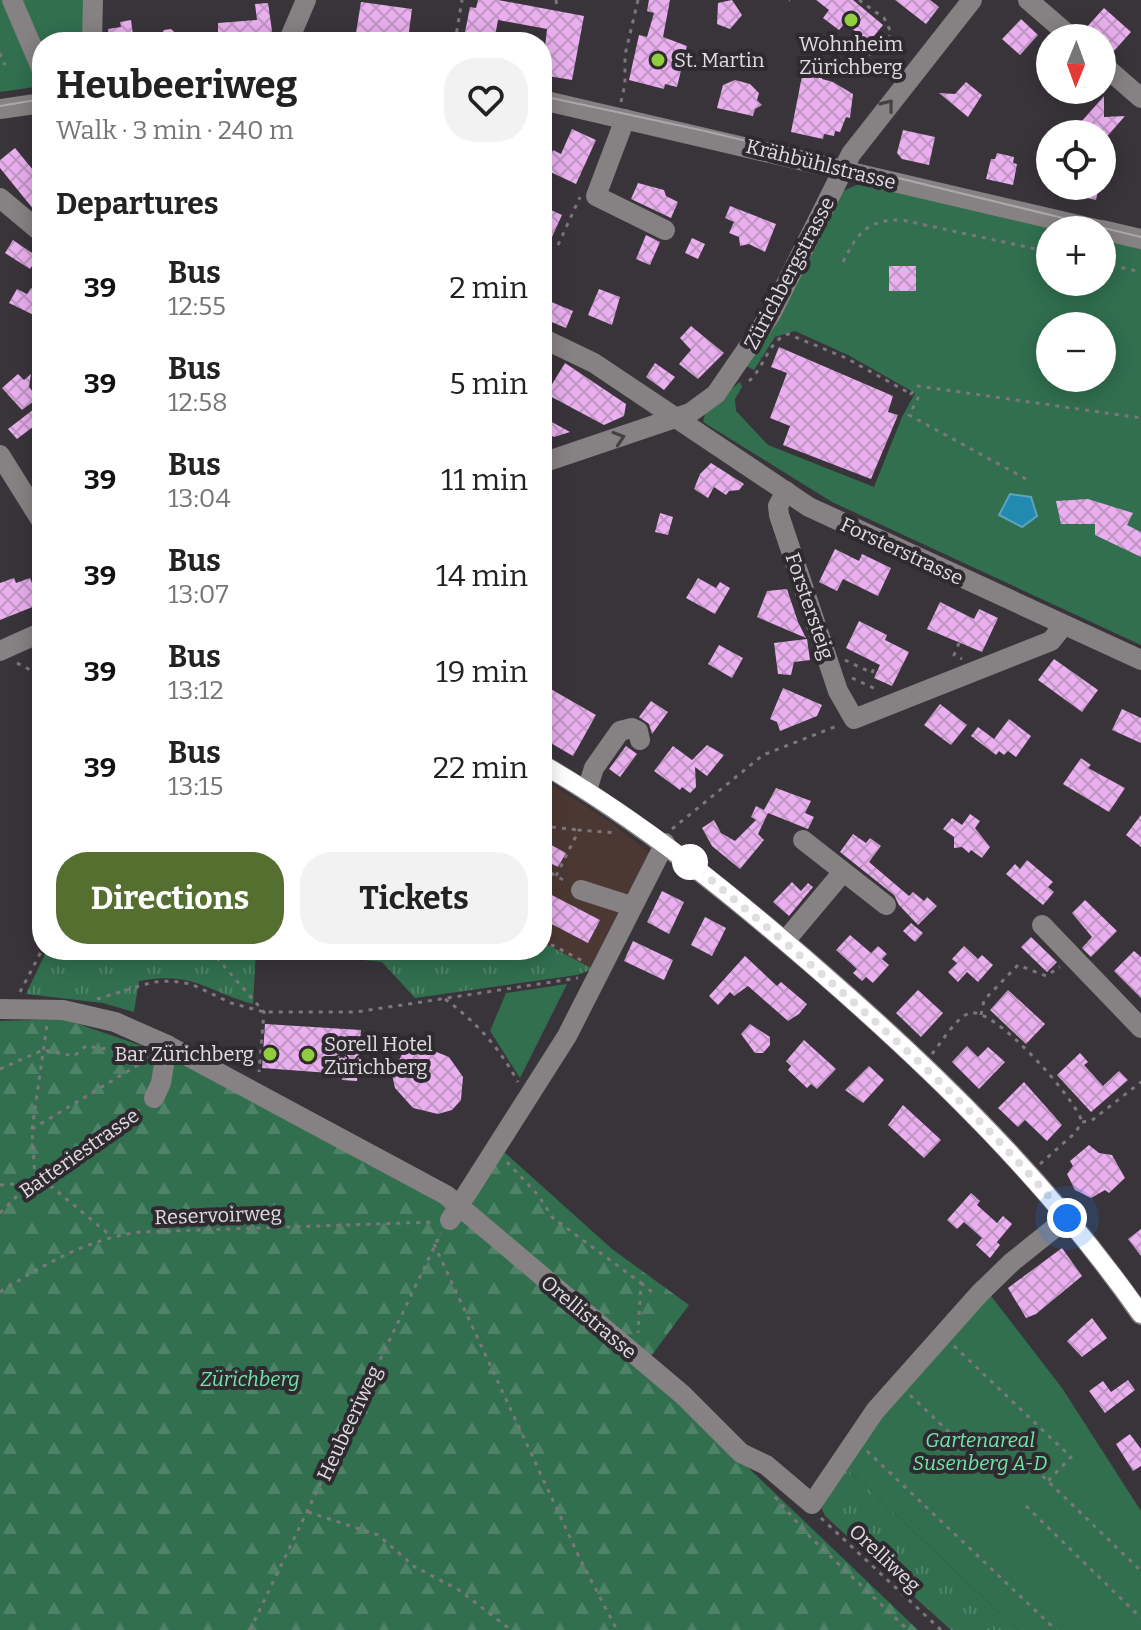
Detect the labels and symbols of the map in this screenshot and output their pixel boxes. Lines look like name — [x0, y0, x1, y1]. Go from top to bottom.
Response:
marker: Wohnheim Zürichberg — [842, 11, 860, 29]
north arrow — [1036, 24, 1116, 104]
place label: Wohnheim Zürichberg — [799, 32, 903, 79]
place label: St. Martin — [674, 48, 765, 72]
marker: St. Martin — [649, 51, 667, 69]
one-way arrow — [879, 99, 893, 114]
street label: Krähbühlstrasse — [744, 134, 898, 194]
street label: Zürichbergstrasse — [739, 193, 839, 353]
one-way arrow — [611, 432, 625, 448]
street label: Forsterstrasse — [837, 512, 967, 590]
street label: Forstersteig — [781, 550, 839, 662]
unlabelled marker — [673, 845, 707, 879]
place label: Sorell Hotel Zürichberg — [324, 1032, 433, 1079]
place label: Bar Zürichberg — [114, 1042, 254, 1066]
marker: Bar Zürichberg — [261, 1045, 279, 1063]
marker: Sorell Hotel Zürichberg — [299, 1046, 317, 1064]
street label: Batteriestrasse — [15, 1103, 143, 1203]
your location — [1047, 1198, 1087, 1238]
street label: Reservoirweg — [154, 1201, 282, 1229]
street label: Orellistrasse — [536, 1270, 642, 1364]
street label: Heubeeriweg — [312, 1362, 386, 1484]
park label: Zürichberg — [200, 1367, 300, 1391]
park label: Gartenareal Susenberg A-D — [913, 1428, 1047, 1475]
street label: Orelliweg — [844, 1519, 926, 1597]

